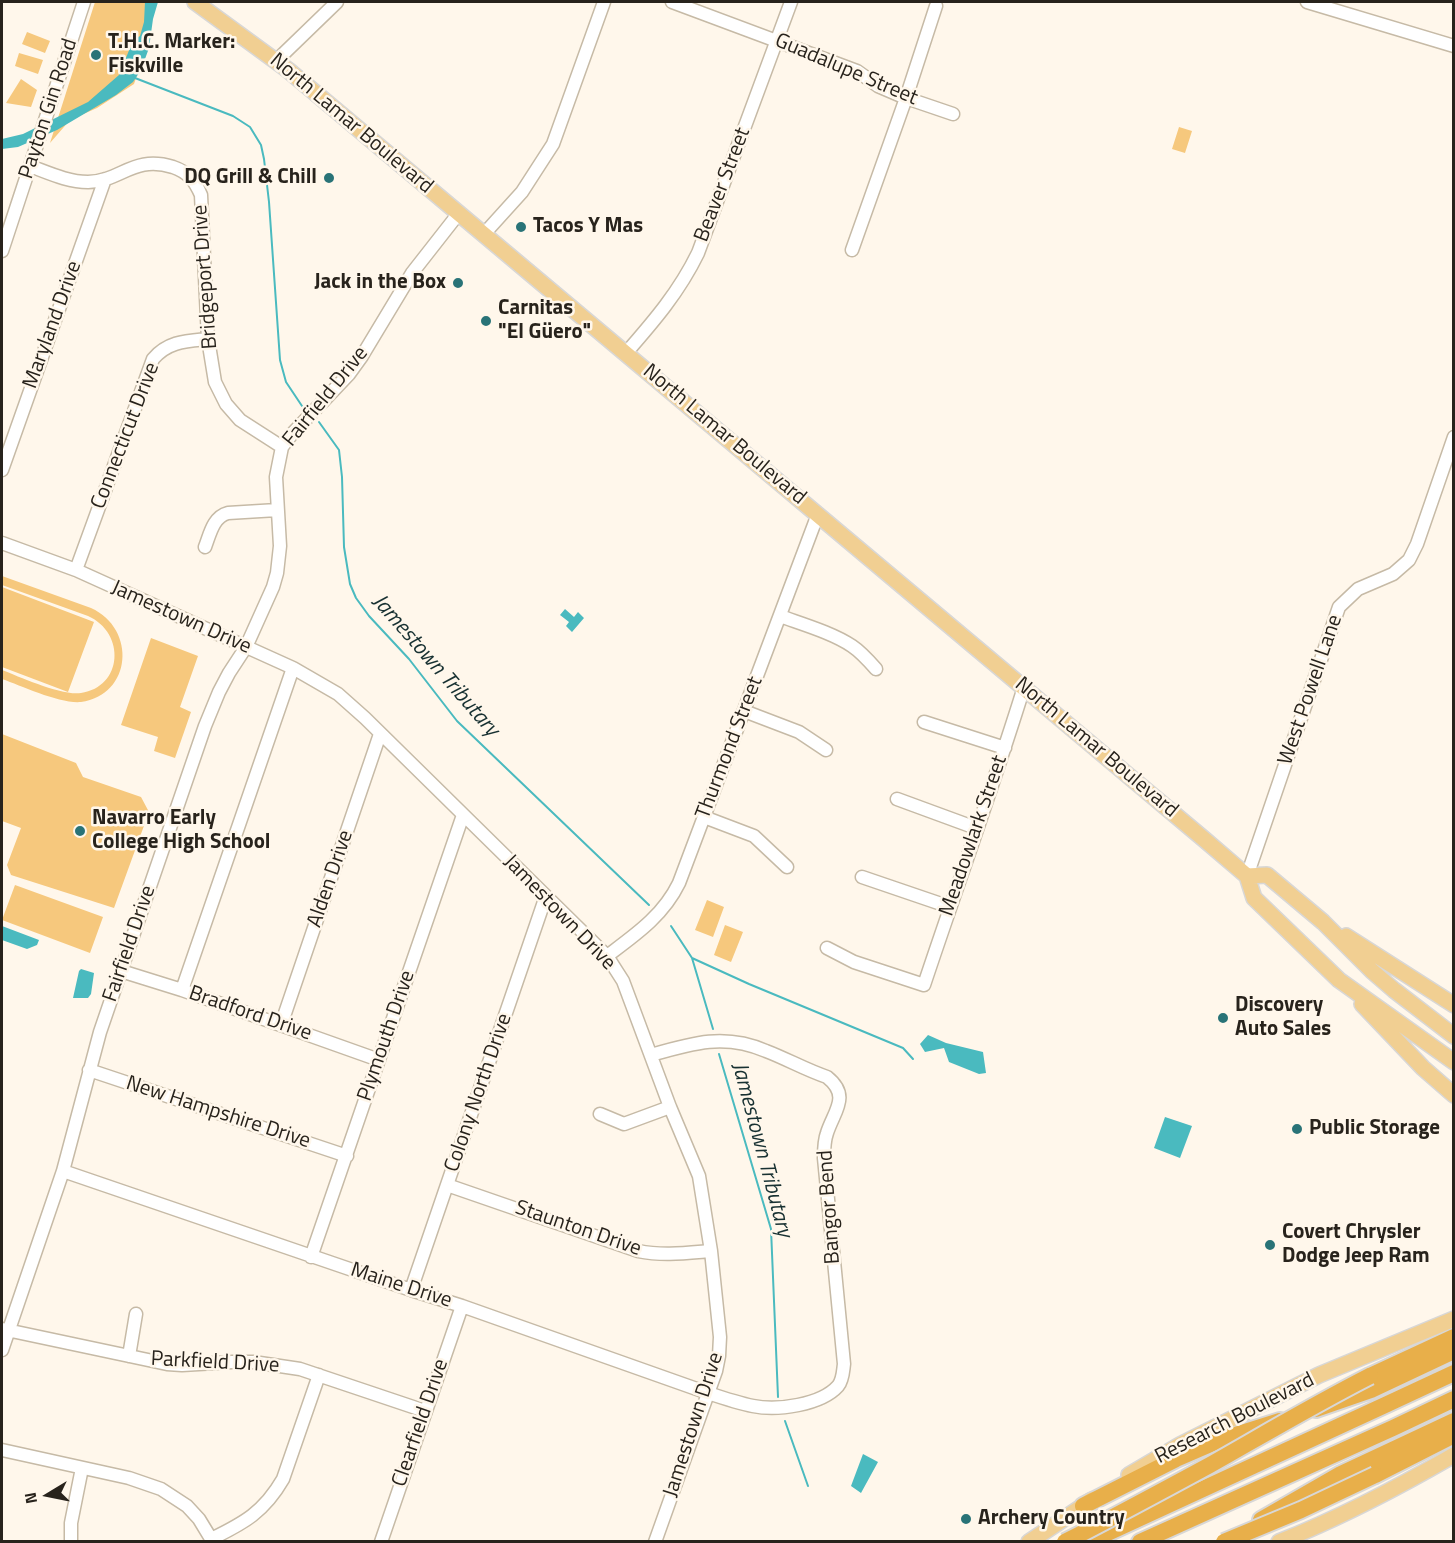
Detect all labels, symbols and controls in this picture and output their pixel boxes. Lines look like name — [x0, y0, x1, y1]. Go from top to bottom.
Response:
street label: Guadalupe Street — [771, 29, 921, 111]
place label: T.H.C. Marker: Fiskville — [108, 30, 235, 80]
street label: Payton Gin Road — [14, 36, 84, 182]
marker: T.H.C. Marker: Fiskville — [89, 48, 103, 62]
street label: North Lamar Boulevard — [264, 48, 438, 200]
street label: Beaver Street — [690, 124, 756, 246]
place label: DQ Grill & Chill — [184, 165, 317, 191]
marker: DQ Grill & Chill — [322, 171, 336, 185]
street label: Bridgeport Drive — [188, 204, 224, 350]
place label: Tacos Y Mas — [533, 214, 643, 240]
marker: Tacos Y Mas — [514, 220, 528, 234]
street label: Maryland Drive — [18, 258, 88, 392]
place label: Jack in the Box — [314, 270, 446, 296]
marker: Jack in the Box — [451, 276, 465, 290]
place label: Carnitas "El Güero" — [498, 296, 591, 346]
marker: Carnitas "El Güero" — [479, 314, 493, 328]
street label: Fairfield Drive — [278, 342, 374, 452]
street label: Connecticut Drive — [86, 359, 166, 513]
street label: North Lamar Boulevard — [637, 359, 811, 511]
street label: Jamestown Drive — [107, 576, 255, 660]
water label: Jamestown Tributary — [366, 589, 504, 743]
street label: West Powell Lane — [1273, 612, 1349, 768]
street label: North Lamar Boulevard — [1009, 672, 1183, 824]
street label: Thurmond Street — [691, 673, 769, 823]
street label: Meadowlark Street — [935, 752, 1013, 920]
place label: Navarro Early College High School — [92, 806, 270, 856]
marker: Navarro Early College High School — [73, 824, 87, 838]
street label: Alden Drive — [303, 827, 359, 931]
street label: Jamestown Drive — [498, 850, 620, 976]
street label: Fairfield Drive — [98, 883, 162, 1005]
street label: Plymouth Drive — [353, 967, 421, 1105]
street label: Bradford Drive — [185, 981, 315, 1047]
place label: Discovery Auto Sales — [1235, 993, 1331, 1043]
street label: Colony North Drive — [440, 1011, 518, 1175]
marker: Discovery Auto Sales — [1216, 1011, 1230, 1025]
water label: Jamestown Tributary — [725, 1060, 797, 1240]
street label: New Hampshire Drive — [123, 1071, 313, 1155]
place label: Public Storage — [1309, 1116, 1440, 1142]
marker: Public Storage — [1290, 1122, 1304, 1136]
street label: Bangor Bend — [813, 1149, 847, 1265]
street label: Staunton Drive — [512, 1196, 644, 1262]
place label: Covert Chrysler Dodge Jeep Ram — [1282, 1220, 1430, 1270]
marker: Covert Chrysler Dodge Jeep Ram — [1263, 1238, 1277, 1252]
street label: Maine Drive — [347, 1258, 455, 1314]
street label: Parkfield Drive — [150, 1347, 280, 1379]
street label: Jamestown Drive — [659, 1349, 729, 1501]
street label: Clearfield Drive — [387, 1356, 455, 1490]
street label: Research Boulevard — [1151, 1368, 1319, 1470]
north arrow — [18, 1465, 78, 1525]
text: N — [17, 1491, 43, 1506]
place label: Archery Country — [978, 1506, 1125, 1532]
marker: Archery Country — [959, 1512, 973, 1526]

